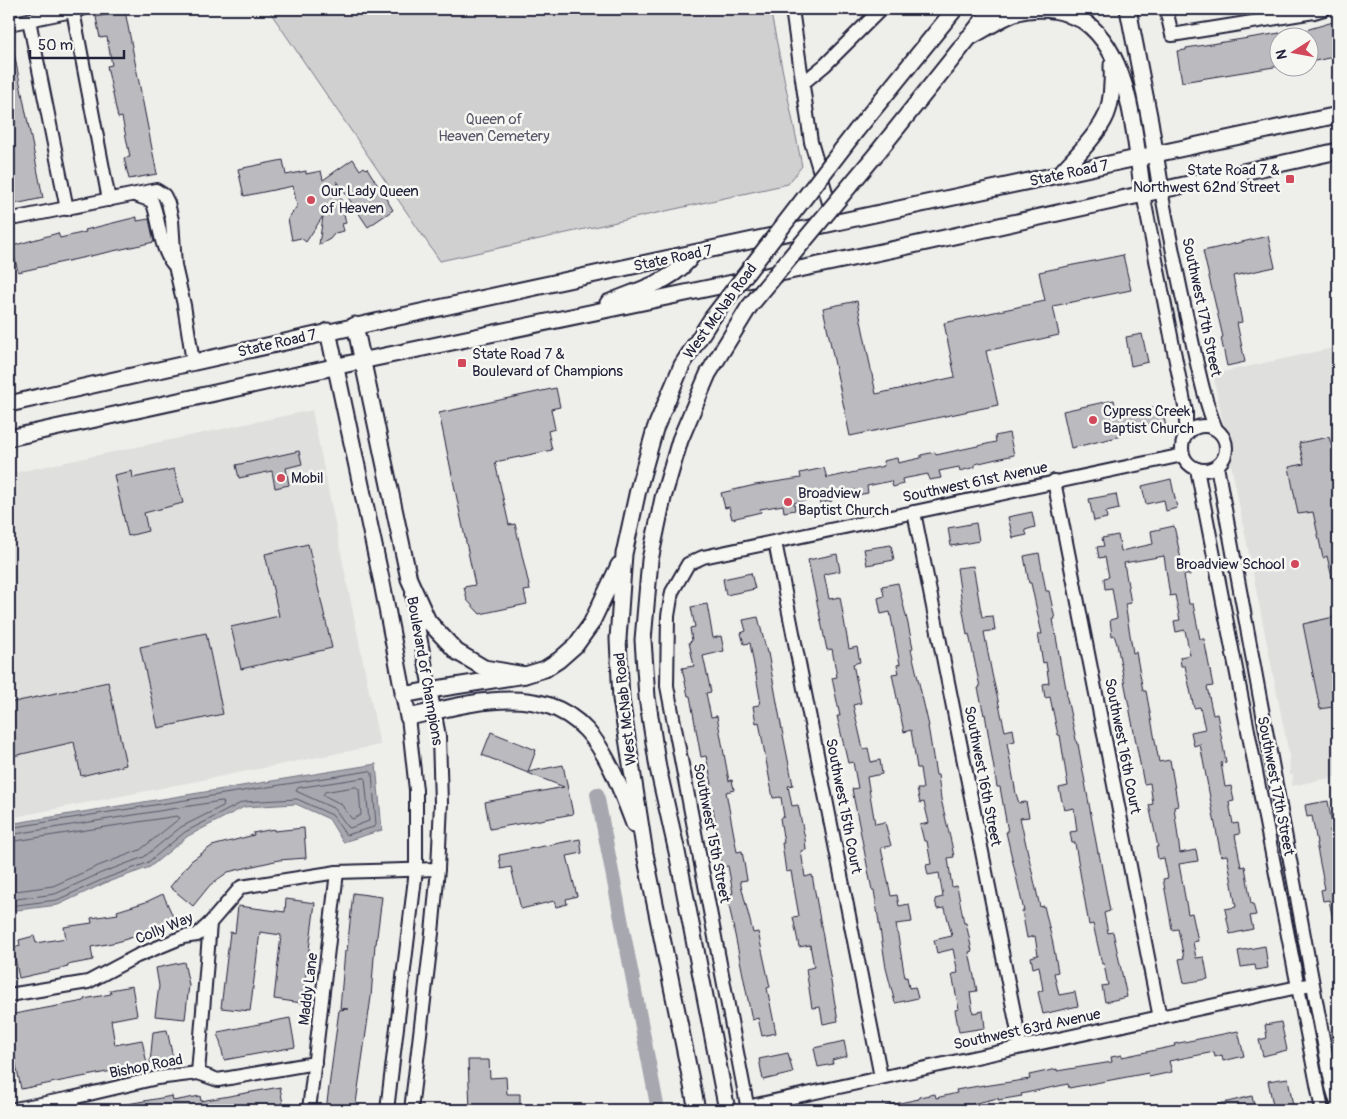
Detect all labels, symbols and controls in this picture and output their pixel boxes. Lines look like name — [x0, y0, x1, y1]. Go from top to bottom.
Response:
scale bar — [30, 28, 124, 60]
north arrow — [1270, 28, 1320, 78]
text: 50 m — [38, 36, 73, 55]
text: N — [1272, 48, 1291, 61]
park label: Queen of Heaven Cemetery — [438, 110, 550, 146]
street label: State Road 7 — [1028, 156, 1110, 191]
place label: State Road 7 & Northwest 62nd Street — [1133, 161, 1281, 197]
marker: State Road 7 & Northwest 62nd Street — [1284, 173, 1296, 185]
place label: Our Lady Queen of Heaven — [321, 182, 419, 218]
marker: Our Lady Queen of Heaven — [305, 194, 317, 206]
street label: Southwest 17th Street — [1177, 236, 1226, 379]
street label: State Road 7 — [632, 241, 714, 276]
street label: West McNab Road — [679, 260, 761, 363]
street label: State Road 7 — [236, 325, 318, 362]
place label: State Road 7 & Boulevard of Champions — [472, 345, 623, 381]
marker: State Road 7 & Boulevard of Champions — [456, 357, 468, 369]
place label: Cypress Creek Baptist Church — [1103, 402, 1194, 438]
marker: Cypress Creek Baptist Church — [1087, 414, 1099, 426]
street label: Southwest 61st Avenue — [901, 458, 1050, 507]
place label: Mobil — [291, 469, 323, 488]
marker: Mobil — [275, 472, 287, 484]
place label: Broadview Baptist Church — [798, 484, 889, 520]
marker: Broadview Baptist Church — [782, 496, 794, 508]
place label: Broadview School — [1176, 555, 1285, 574]
marker: Broadview School — [1289, 558, 1301, 570]
street label: Boulevard of Champions — [402, 595, 447, 747]
street label: West McNab Road — [610, 652, 641, 766]
street label: Southwest 16th Court — [1100, 676, 1145, 817]
street label: Southwest 16th Street — [960, 704, 1006, 849]
street label: Southwest 17th Street — [1253, 715, 1299, 858]
street label: Southwest 15th Court — [821, 737, 866, 876]
street label: Southwest 15th Street — [689, 762, 735, 906]
street label: Colly Way — [133, 908, 196, 949]
street label: Maddy Lane — [295, 951, 322, 1026]
street label: Southwest 63rd Avenue — [952, 1004, 1103, 1054]
street label: Bishop Road — [108, 1050, 184, 1083]

